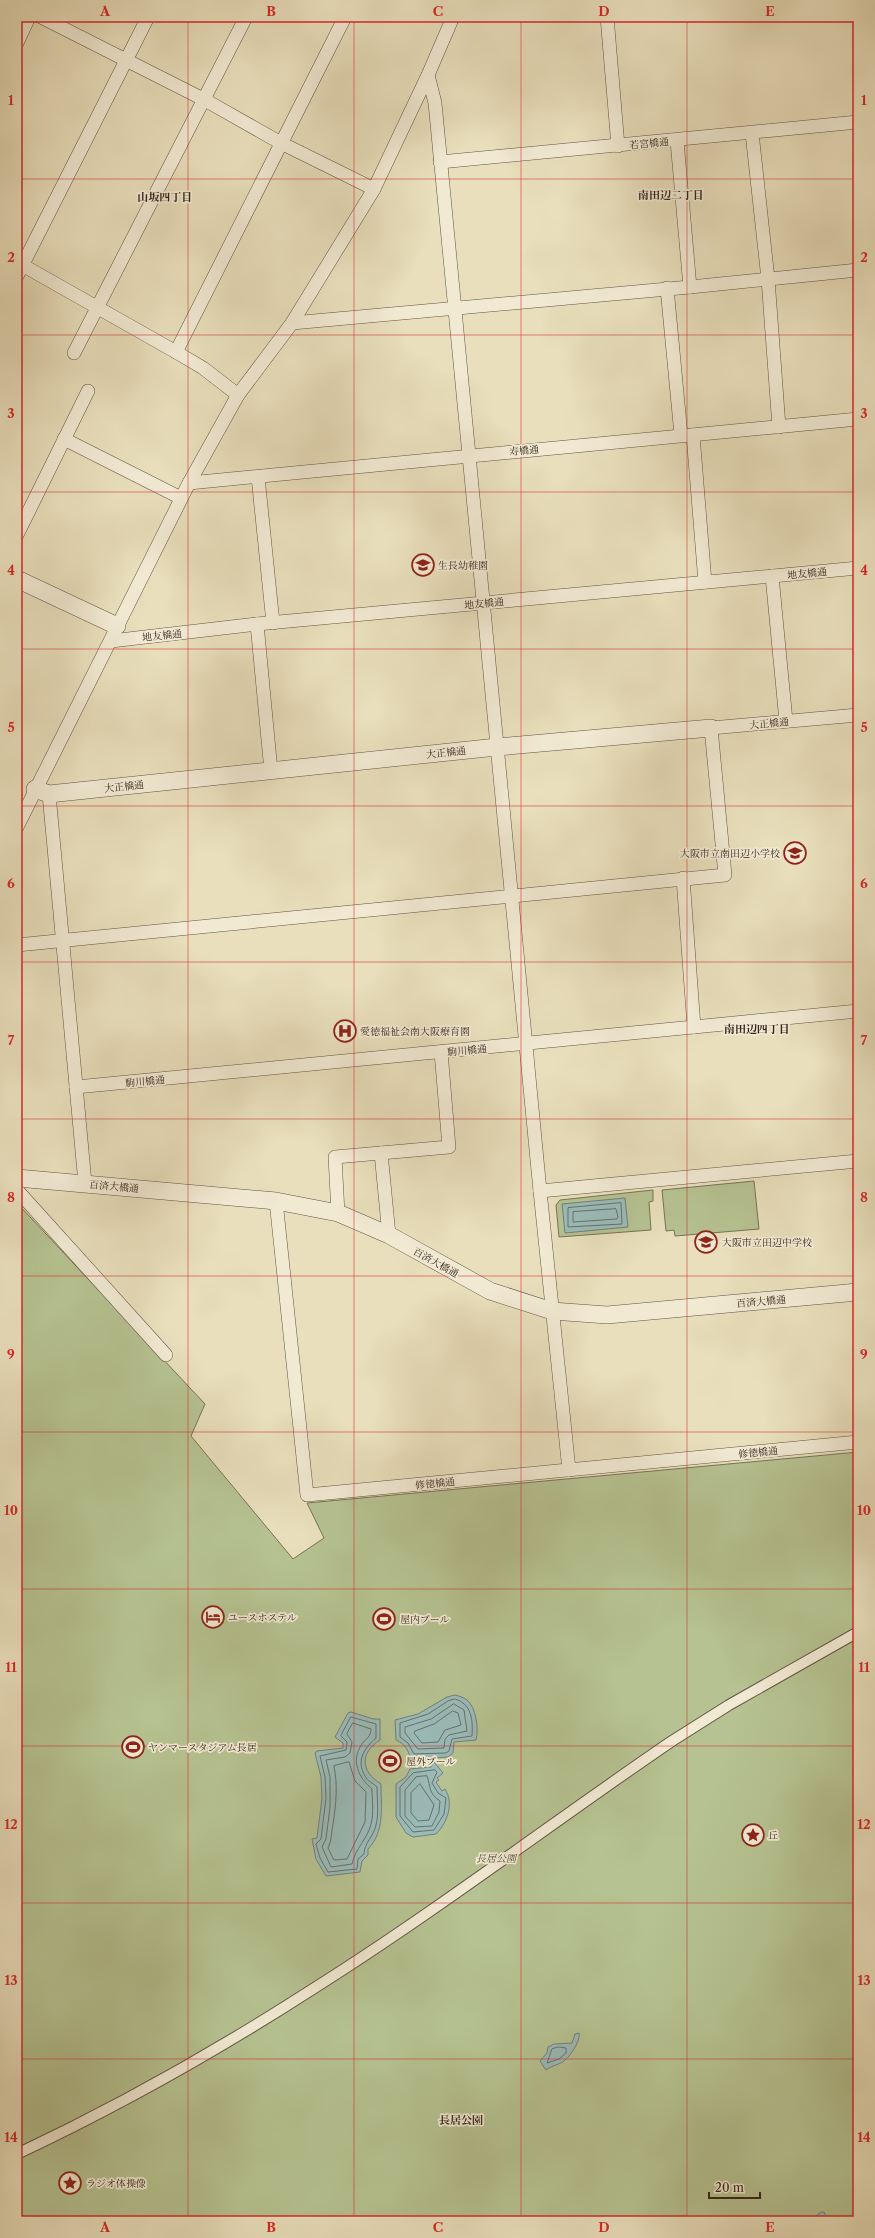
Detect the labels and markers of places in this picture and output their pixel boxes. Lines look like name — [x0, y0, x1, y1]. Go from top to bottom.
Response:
school or university icon: 生長幼稚園 — [410, 552, 436, 578]
place label: 生長幼稚園 — [438, 559, 488, 572]
school or university icon: 大阪市立南田辺小学校 — [782, 840, 808, 866]
place label: 大阪市立南田辺小学校 — [680, 847, 780, 860]
hospital icon: 愛徳福祉会南大阪療育園 — [332, 1018, 358, 1044]
place label: 愛徳福祉会南大阪療育園 — [360, 1025, 470, 1038]
school or university icon: 大阪市立田辺中学校 — [693, 1229, 719, 1255]
place label: 大阪市立田辺中学校 — [722, 1236, 812, 1249]
hotel icon: ユースホステル — [200, 1604, 226, 1630]
sports icon: 屋内プール — [371, 1606, 397, 1632]
place label: ユースホステル — [228, 1611, 297, 1624]
place label: 屋内プール — [400, 1613, 450, 1626]
sports icon: ヤンマースタジアム長居 — [120, 1734, 146, 1760]
place label: ヤンマースタジアム長居 — [148, 1741, 257, 1754]
sports icon: 屋外プール — [377, 1748, 403, 1774]
place label: 屋外プール — [406, 1755, 456, 1768]
place icon: 丘 — [740, 1822, 766, 1848]
place label: 丘 — [768, 1829, 778, 1842]
place icon: ラジオ体操像 — [57, 2170, 83, 2196]
place label: ラジオ体操像 — [86, 2177, 146, 2190]

